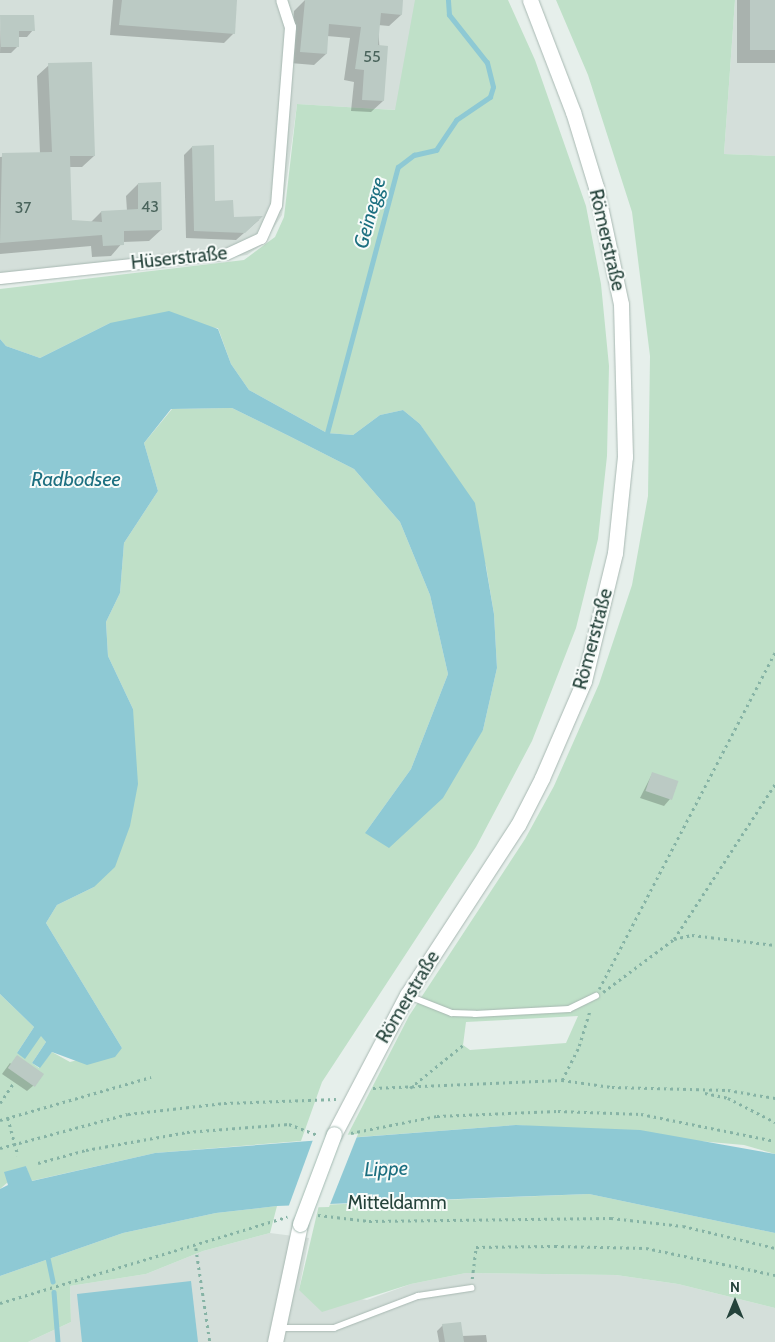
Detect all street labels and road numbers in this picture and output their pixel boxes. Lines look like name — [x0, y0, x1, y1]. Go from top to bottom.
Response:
street label: Römerstraße — [584, 187, 630, 293]
street label: Hüserstraße — [130, 242, 228, 274]
street label: Römerstraße — [569, 586, 617, 692]
street label: Römerstraße — [371, 947, 445, 1047]
street label: Mitteldamm — [347, 1192, 447, 1214]

